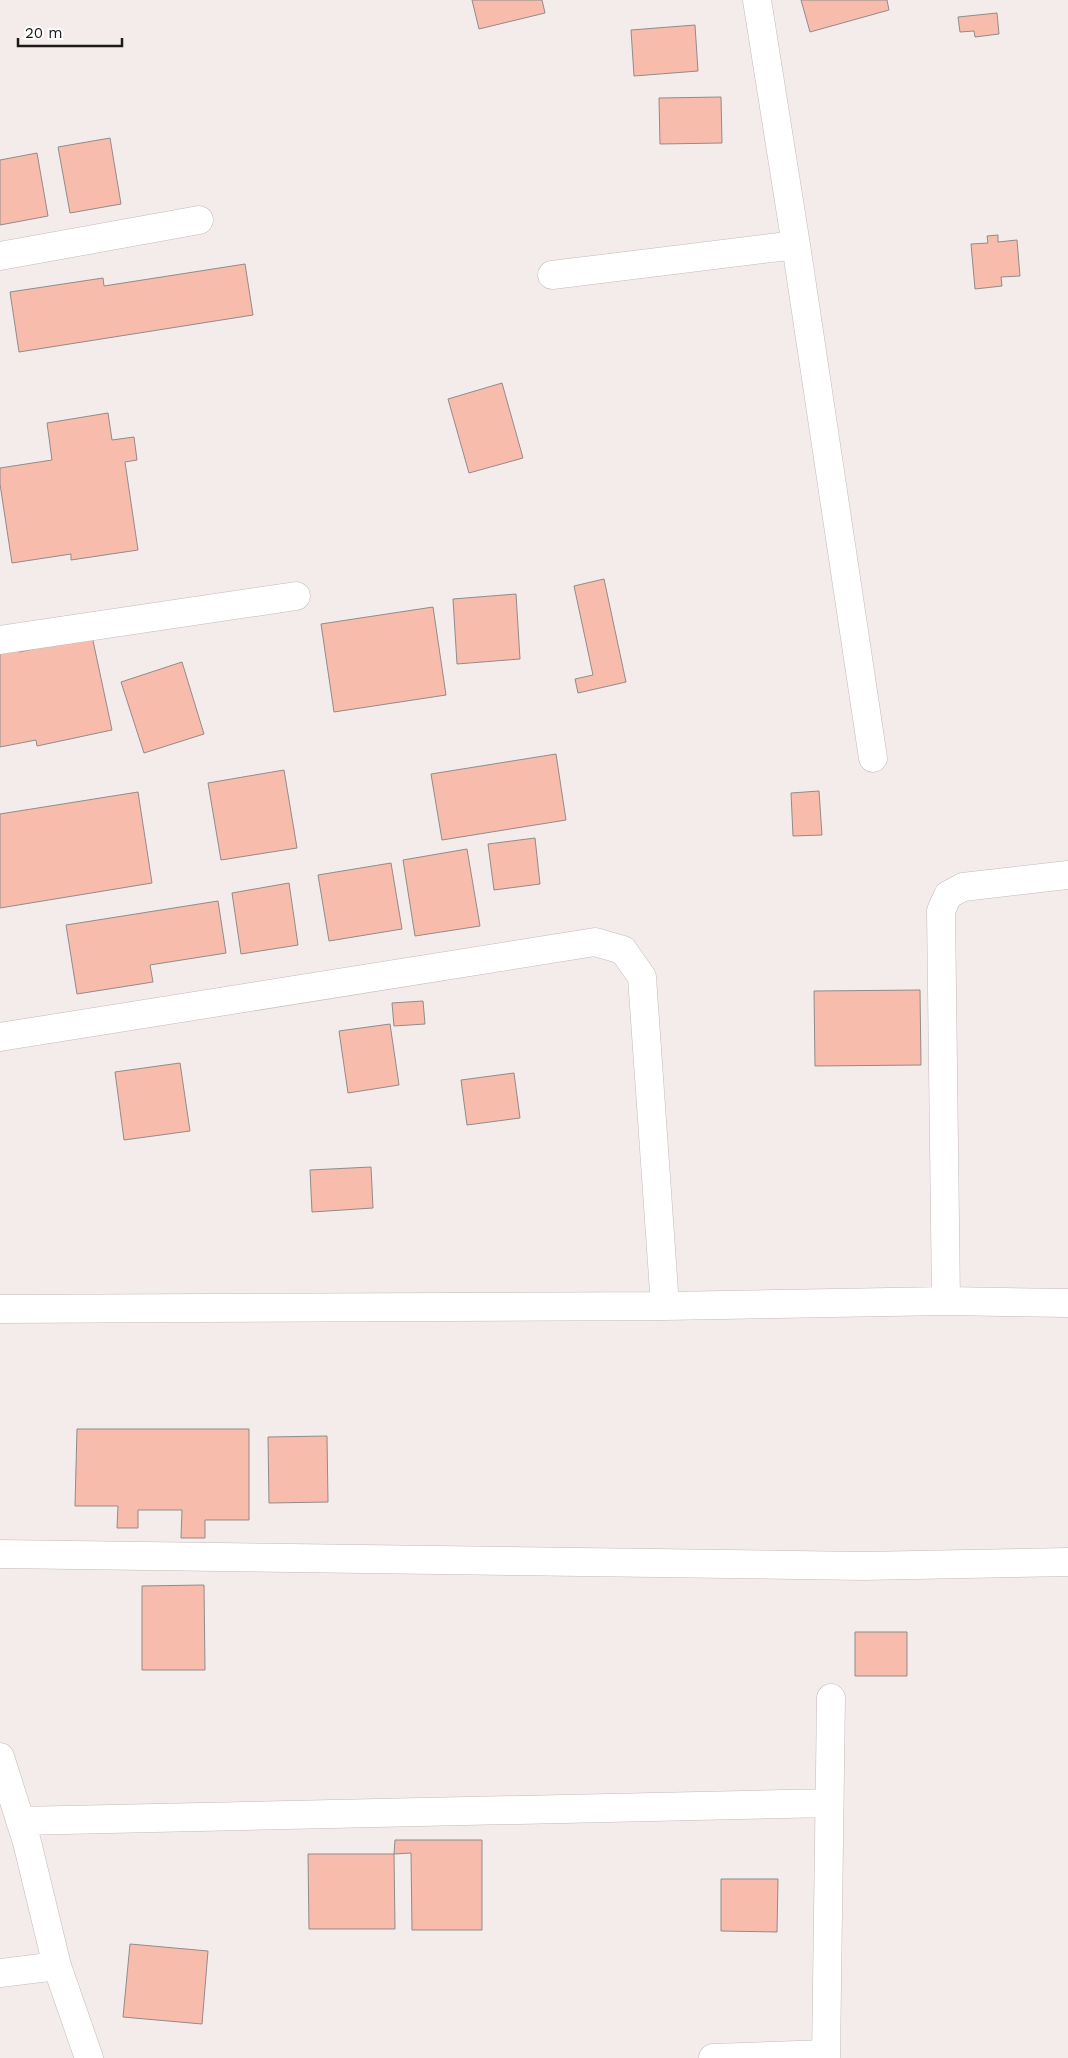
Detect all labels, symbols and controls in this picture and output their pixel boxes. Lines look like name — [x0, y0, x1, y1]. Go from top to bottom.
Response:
scale bar — [18, 15, 121, 47]
text: 20 m — [25, 24, 63, 42]

